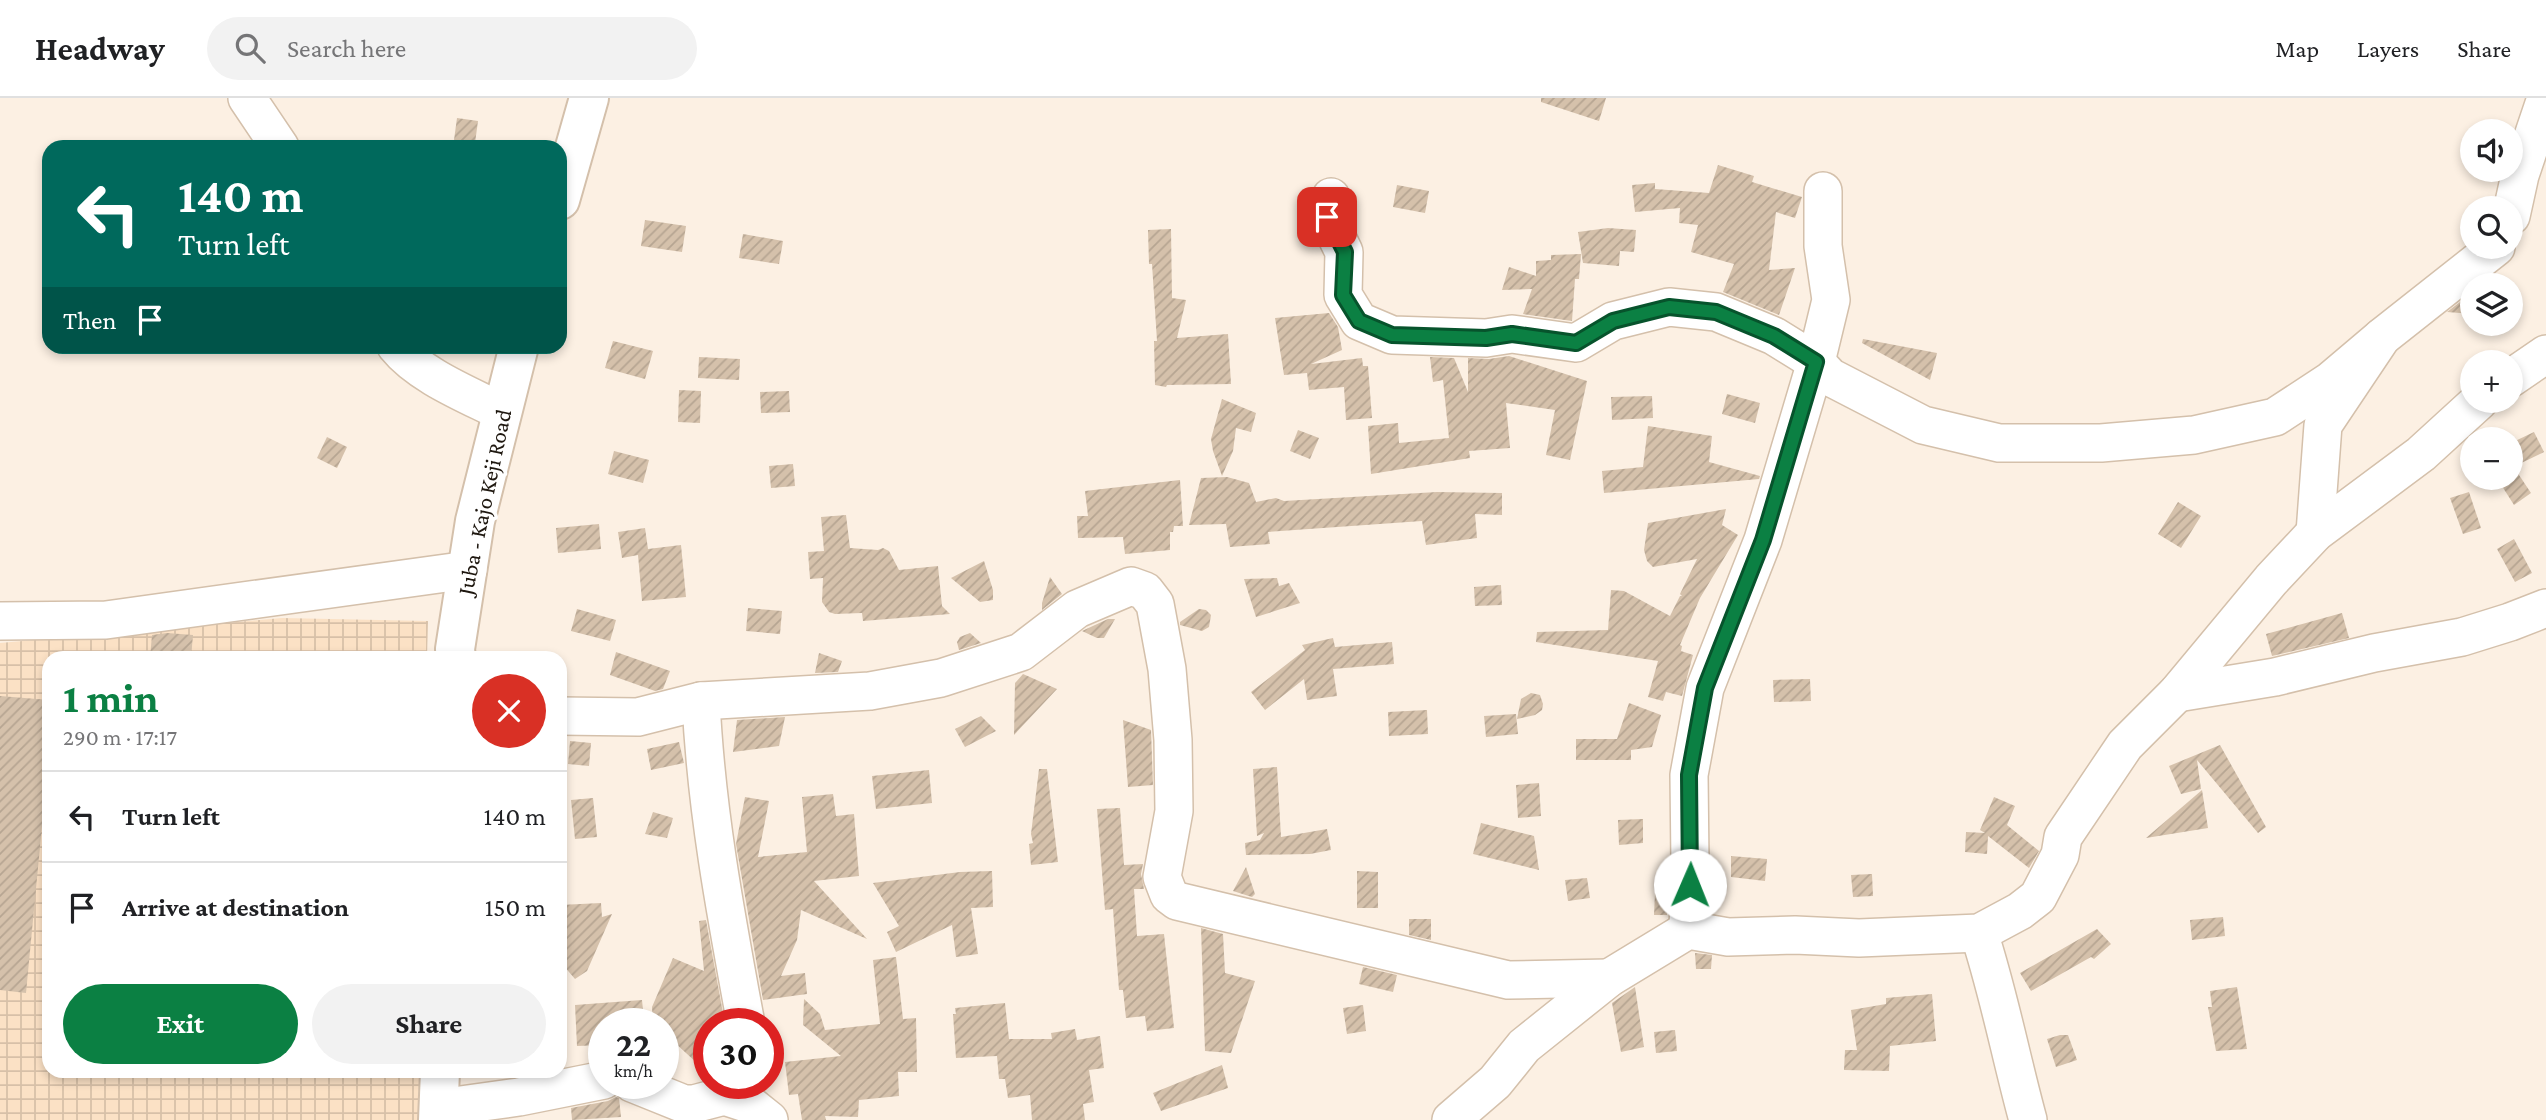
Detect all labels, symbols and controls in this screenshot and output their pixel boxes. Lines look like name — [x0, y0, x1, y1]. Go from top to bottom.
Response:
search box — [207, 17, 697, 80]
icon: search — [231, 29, 269, 67]
text: Headway — [35, 30, 165, 67]
text: Search here — [287, 34, 406, 63]
text: Map — [2275, 35, 2319, 62]
text: Layers — [2357, 35, 2419, 62]
text: Share — [2457, 35, 2511, 62]
map controls — [2460, 119, 2523, 490]
button: sound — [2460, 119, 2523, 182]
icon: left — [63, 168, 154, 259]
text: 140 m — [178, 168, 303, 223]
pin — [1297, 187, 1357, 247]
button: search — [2460, 196, 2523, 259]
icon: arrive — [1308, 198, 1346, 236]
text: Turn left — [178, 226, 289, 262]
button: layers — [2460, 273, 2523, 336]
icon: arrive — [131, 301, 169, 339]
text: Then — [63, 306, 117, 335]
button: + — [2460, 350, 2523, 413]
street label: Juba - Kajo Keji Road — [451, 407, 516, 599]
button: − — [2460, 427, 2523, 490]
text: 1 min — [63, 674, 159, 721]
button: close — [472, 674, 546, 748]
text: 290 m · 17:17 — [63, 724, 177, 750]
icon: left — [63, 798, 101, 836]
text: Turn left — [122, 802, 220, 831]
text: 140 m — [484, 802, 546, 831]
position arrow — [1653, 848, 1727, 922]
icon: arrive — [63, 889, 101, 927]
text: Arrive at destination — [122, 893, 349, 922]
text: 150 m — [485, 893, 546, 922]
button: Exit — [63, 984, 298, 1064]
button: Share — [312, 984, 546, 1064]
speed limit sign: 30 — [693, 1008, 784, 1099]
text: 22 — [616, 1025, 651, 1064]
text: km/h — [614, 1061, 653, 1081]

